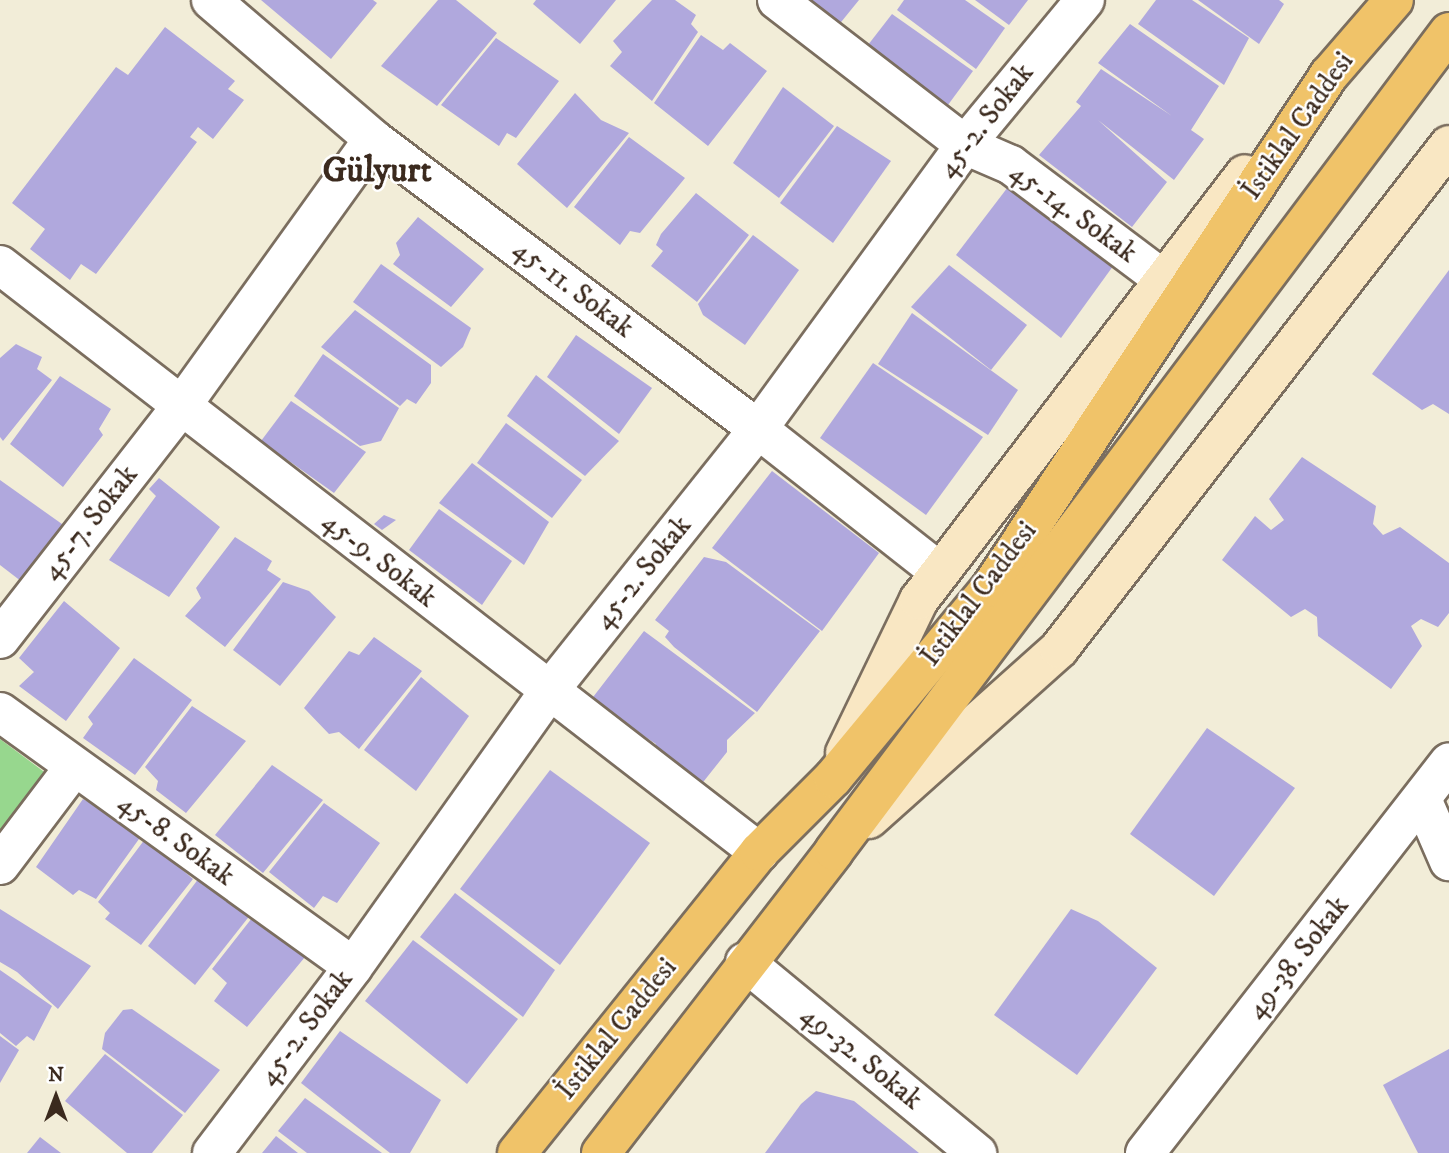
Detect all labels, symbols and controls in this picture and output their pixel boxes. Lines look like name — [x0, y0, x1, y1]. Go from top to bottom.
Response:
street label: İstiklal Caddesi — [1235, 46, 1361, 206]
street label: 45-2. Sokak — [931, 57, 1041, 185]
district label: Gülyurt — [322, 150, 432, 192]
street label: 45-14. Sokak — [1003, 156, 1143, 270]
street label: 45-11. Sokak — [506, 233, 640, 345]
street label: 45-7. Sokak — [35, 459, 145, 587]
street label: 45-9. Sokak — [315, 505, 443, 615]
street label: 45-2. Sokak — [587, 510, 699, 636]
street label: İstiklal Caddesi — [914, 515, 1044, 673]
street label: 45-8. Sokak — [111, 787, 241, 893]
street label: 49-38. Sokak — [1240, 890, 1356, 1026]
street label: İstiklal Caddesi — [550, 951, 684, 1107]
street label: 45-2. Sokak — [252, 964, 360, 1092]
street label: 49-32. Sokak — [793, 999, 929, 1117]
north arrow — [21, 1062, 91, 1132]
text: N — [48, 1064, 64, 1087]

